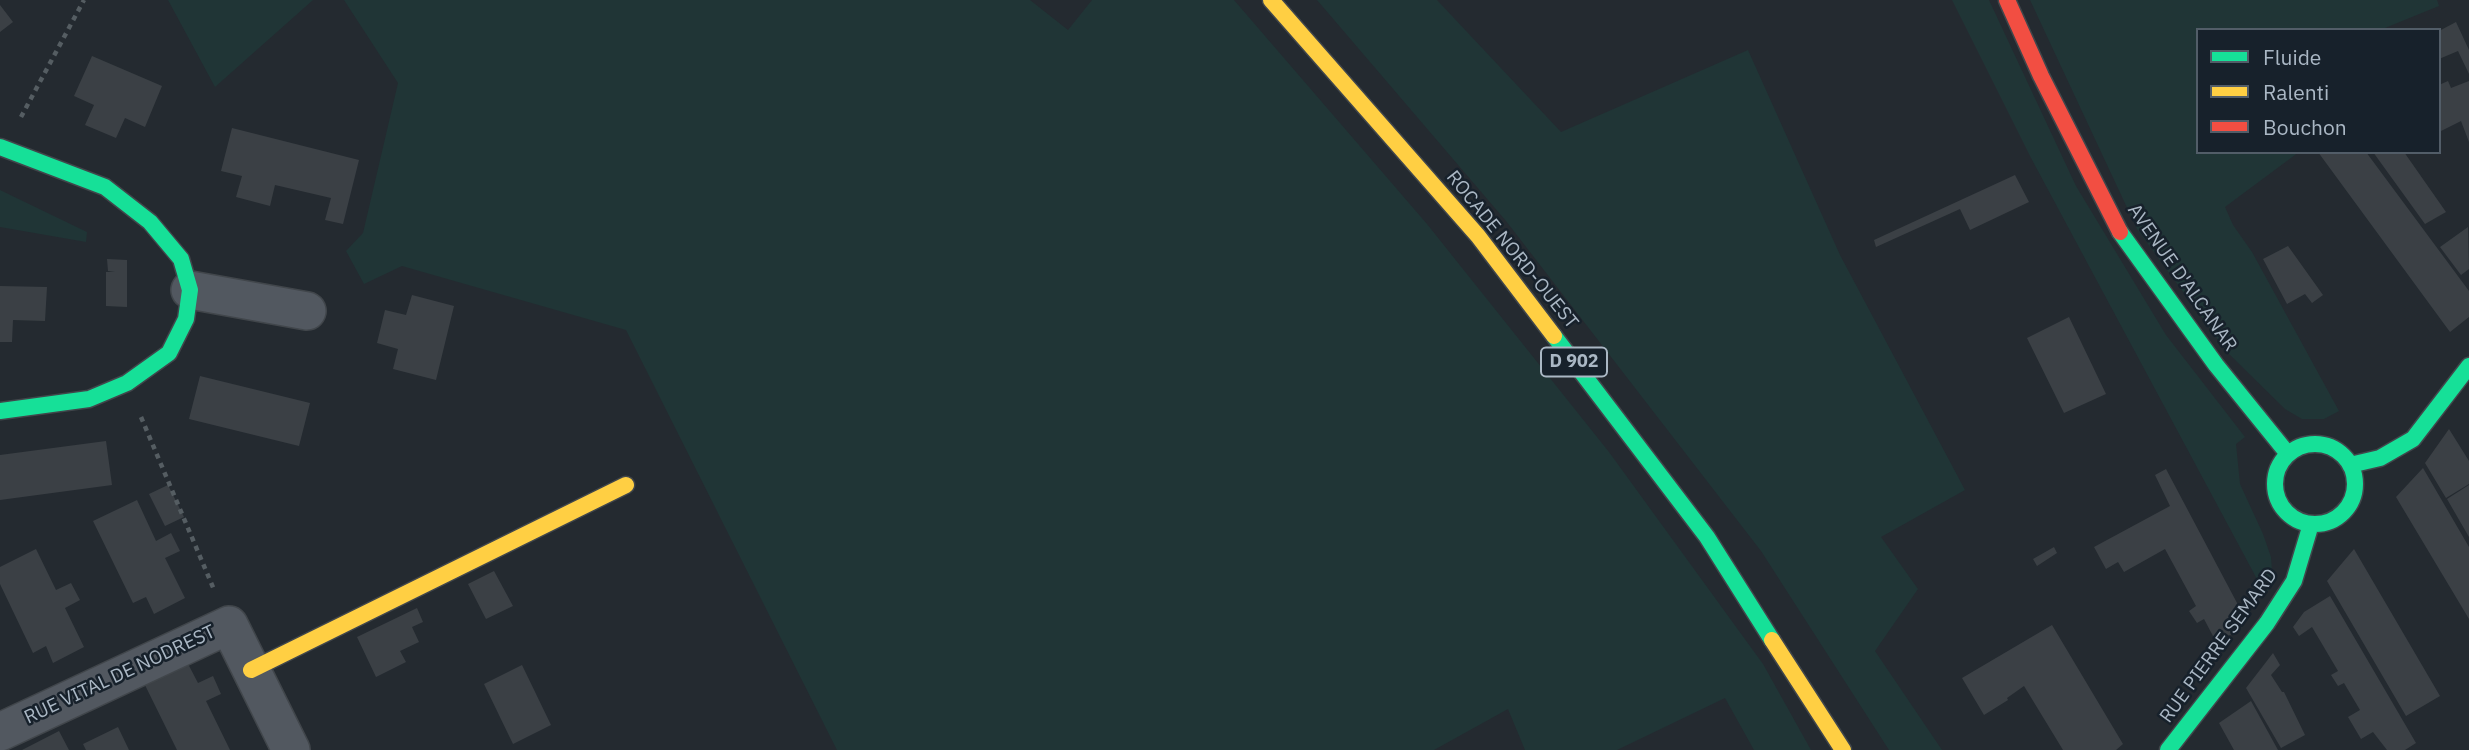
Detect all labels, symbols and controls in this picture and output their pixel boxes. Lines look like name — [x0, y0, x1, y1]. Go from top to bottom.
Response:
legend — [2196, 28, 2441, 154]
text: Fluide — [2263, 43, 2321, 71]
text: Ralenti — [2263, 78, 2329, 106]
text: Bouchon — [2263, 113, 2347, 141]
street label: ROCADE NORD-OUEST — [1441, 166, 1583, 334]
street label: AVENUE D'ALCANAR — [2122, 200, 2242, 356]
road number: D 902 — [1541, 348, 1607, 376]
street label: RUE PIERRE SEMARD — [2155, 564, 2283, 728]
street label: RUE VITAL DE NODREST — [21, 621, 219, 729]

